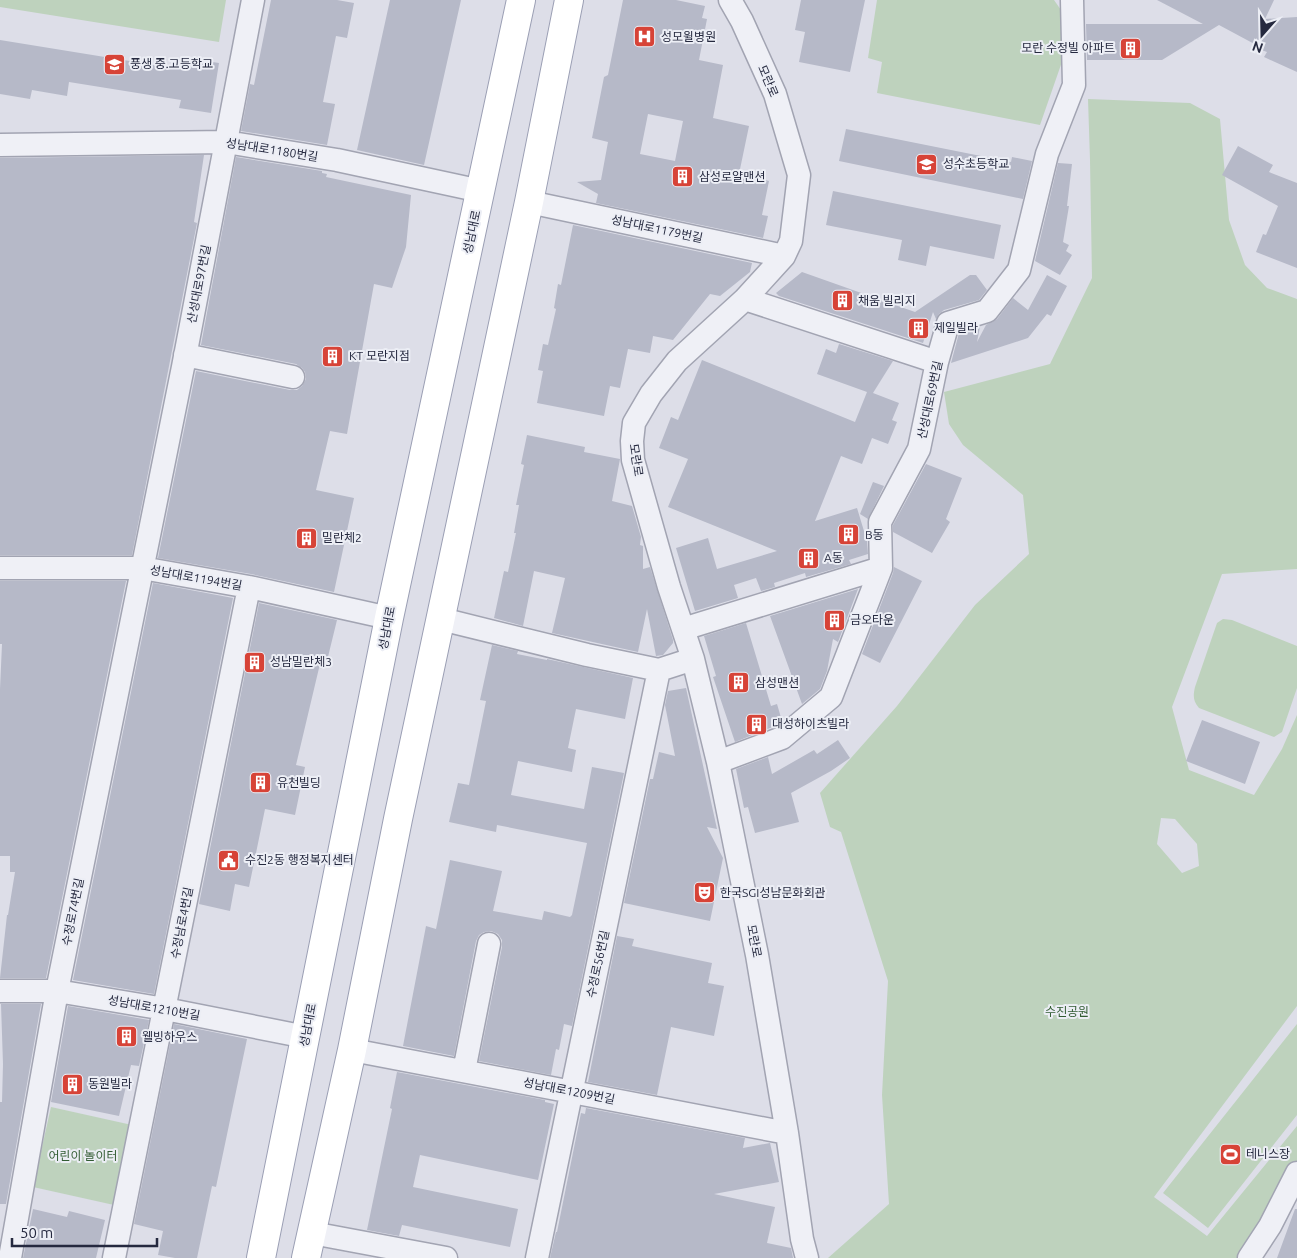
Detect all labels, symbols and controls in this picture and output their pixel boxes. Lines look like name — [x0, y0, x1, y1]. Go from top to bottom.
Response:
north arrow — [1237, 10, 1287, 60]
hospital icon: 성모윌병원 — [633, 25, 657, 49]
place label: 성모윌병원 — [661, 30, 716, 43]
building icon: 모란 수정빌 아파트 — [1119, 36, 1143, 60]
text: N — [1250, 38, 1265, 57]
place label: 모란 수정빌 아파트 — [1021, 41, 1115, 54]
school or university icon: 풍생 중.고등학교 — [102, 52, 126, 76]
place label: 풍생 중.고등학교 — [130, 57, 213, 70]
street label: 모란로 — [756, 63, 781, 99]
street label: 성남대로1180번길 — [225, 136, 319, 163]
school or university icon: 성수초등학교 — [915, 152, 939, 176]
place label: 성수초등학교 — [943, 157, 1009, 170]
building icon: 삼성로얄맨션 — [671, 165, 695, 189]
place label: 삼성로얄맨션 — [699, 170, 765, 183]
street label: 성남대로 — [461, 209, 482, 255]
street label: 성남대로1179번길 — [610, 212, 704, 245]
street label: 산성대로97번길 — [185, 244, 213, 324]
building icon: 채움 빌리지 — [830, 289, 854, 313]
place label: 채움 빌리지 — [858, 294, 916, 307]
building icon: 제일빌라 — [906, 316, 930, 340]
place label: 제일빌라 — [934, 321, 978, 334]
building icon: KT 모란지점 — [321, 344, 345, 368]
place label: KT 모란지점 — [349, 349, 410, 362]
street label: 산성대로69번길 — [915, 360, 944, 440]
street label: 모란로 — [627, 443, 646, 477]
building icon: B동 — [837, 523, 861, 547]
building icon: 밀란체2 — [294, 526, 318, 550]
place label: B동 — [865, 528, 884, 541]
place label: 밀란체2 — [322, 531, 362, 544]
building icon: A동 — [796, 546, 820, 570]
place label: A동 — [824, 551, 843, 564]
street label: 성남대로1194번길 — [149, 563, 243, 592]
street label: 성남대로 — [376, 605, 397, 651]
building icon: 금오타운 — [822, 608, 846, 632]
place label: 금오타운 — [850, 613, 894, 626]
building icon: 성남밀란체3 — [242, 650, 266, 674]
place label: 성남밀란체3 — [270, 655, 332, 668]
building icon: 삼성맨션 — [727, 671, 751, 695]
place label: 삼성맨션 — [755, 676, 799, 689]
building icon: 대성하이츠빌라 — [744, 712, 768, 736]
place label: 대성하이츠빌라 — [772, 717, 849, 730]
building icon: 유천빌딩 — [249, 771, 273, 795]
place label: 유천빌딩 — [277, 776, 321, 789]
public building icon: 수진2동 행정복지센터 — [217, 848, 241, 872]
place label: 수진2동 행정복지센터 — [245, 853, 354, 866]
street label: 수정로74번길 — [60, 877, 85, 947]
theatre icon: 한국SGI성남문화회관 — [692, 881, 716, 905]
street label: 수정남로4번길 — [168, 886, 195, 960]
place label: 한국SGI성남문화회관 — [720, 886, 826, 899]
street label: 모란로 — [745, 923, 764, 958]
street label: 수정로56번길 — [584, 929, 611, 999]
street label: 성남대로1210번길 — [107, 993, 201, 1022]
street label: 성남대로 — [297, 1002, 318, 1048]
park label: 수진공원 — [1045, 1005, 1089, 1018]
building icon: 웰빙하우스 — [114, 1025, 138, 1049]
place label: 웰빙하우스 — [142, 1030, 197, 1043]
building icon: 동원빌라 — [60, 1072, 84, 1096]
street label: 성남대로1209번길 — [522, 1075, 616, 1106]
place label: 동원빌라 — [88, 1077, 132, 1090]
sports icon: 테니스장 — [1218, 1142, 1242, 1166]
place label: 테니스장 — [1246, 1147, 1290, 1160]
park label: 어린이 놀이터 — [49, 1149, 118, 1162]
scale bar — [12, 1216, 158, 1248]
text: 50 m — [20, 1224, 53, 1241]

